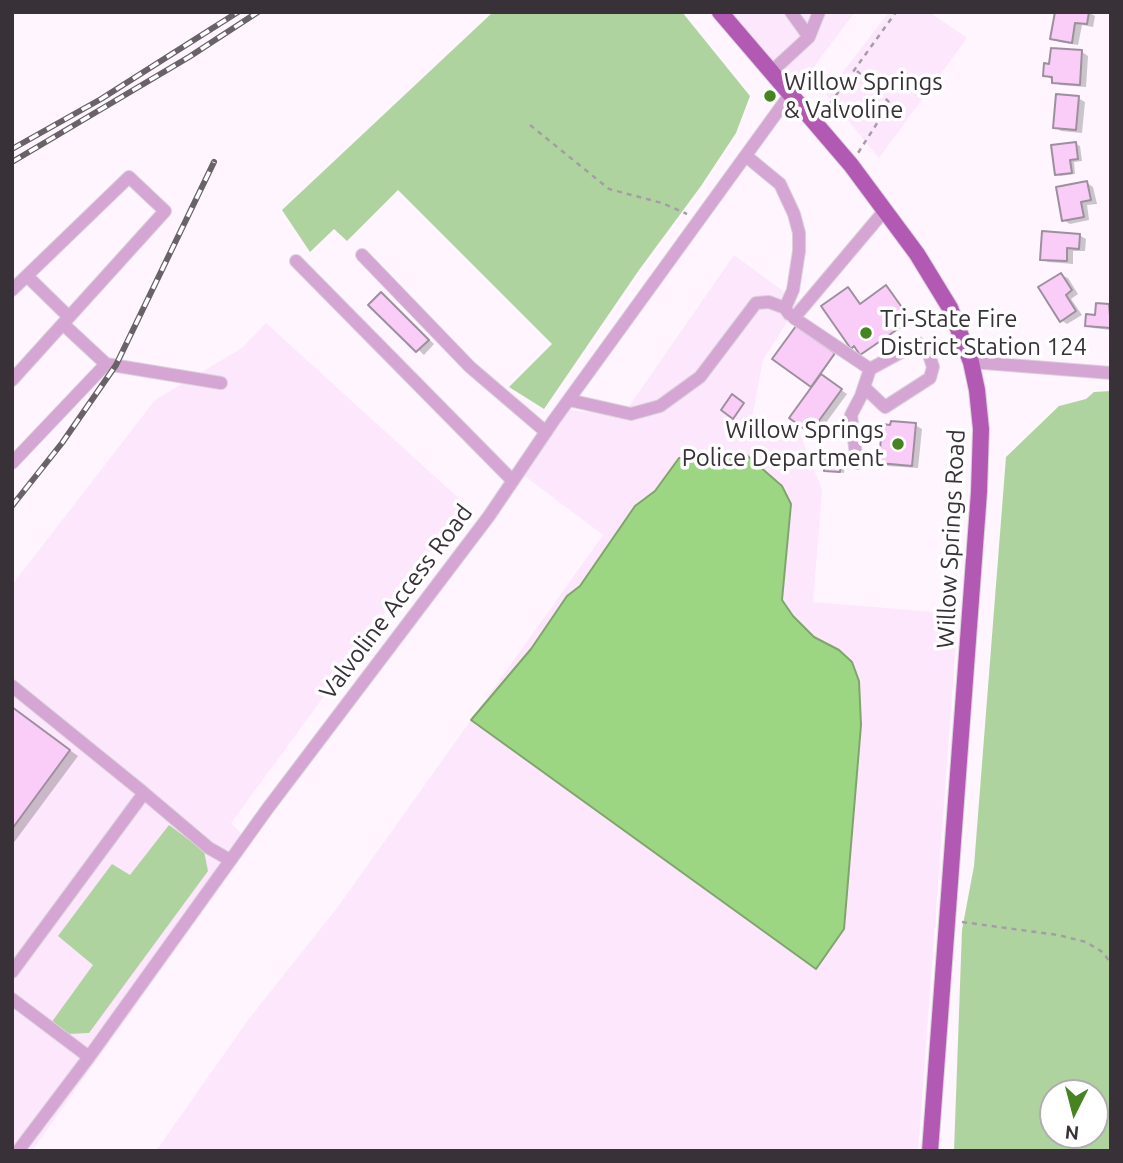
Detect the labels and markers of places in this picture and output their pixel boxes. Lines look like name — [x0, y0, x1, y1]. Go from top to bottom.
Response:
place label: Willow Springs & Valvoline — [784, 68, 943, 124]
marker: Willow Springs & Valvoline — [762, 88, 778, 104]
place label: Tri-State Fire District Station 124 — [880, 305, 1087, 361]
marker: Tri-State Fire District Station 124 — [858, 325, 874, 341]
place label: Willow Springs Police Department — [682, 416, 884, 472]
marker: Willow Springs Police Department — [890, 436, 906, 452]

